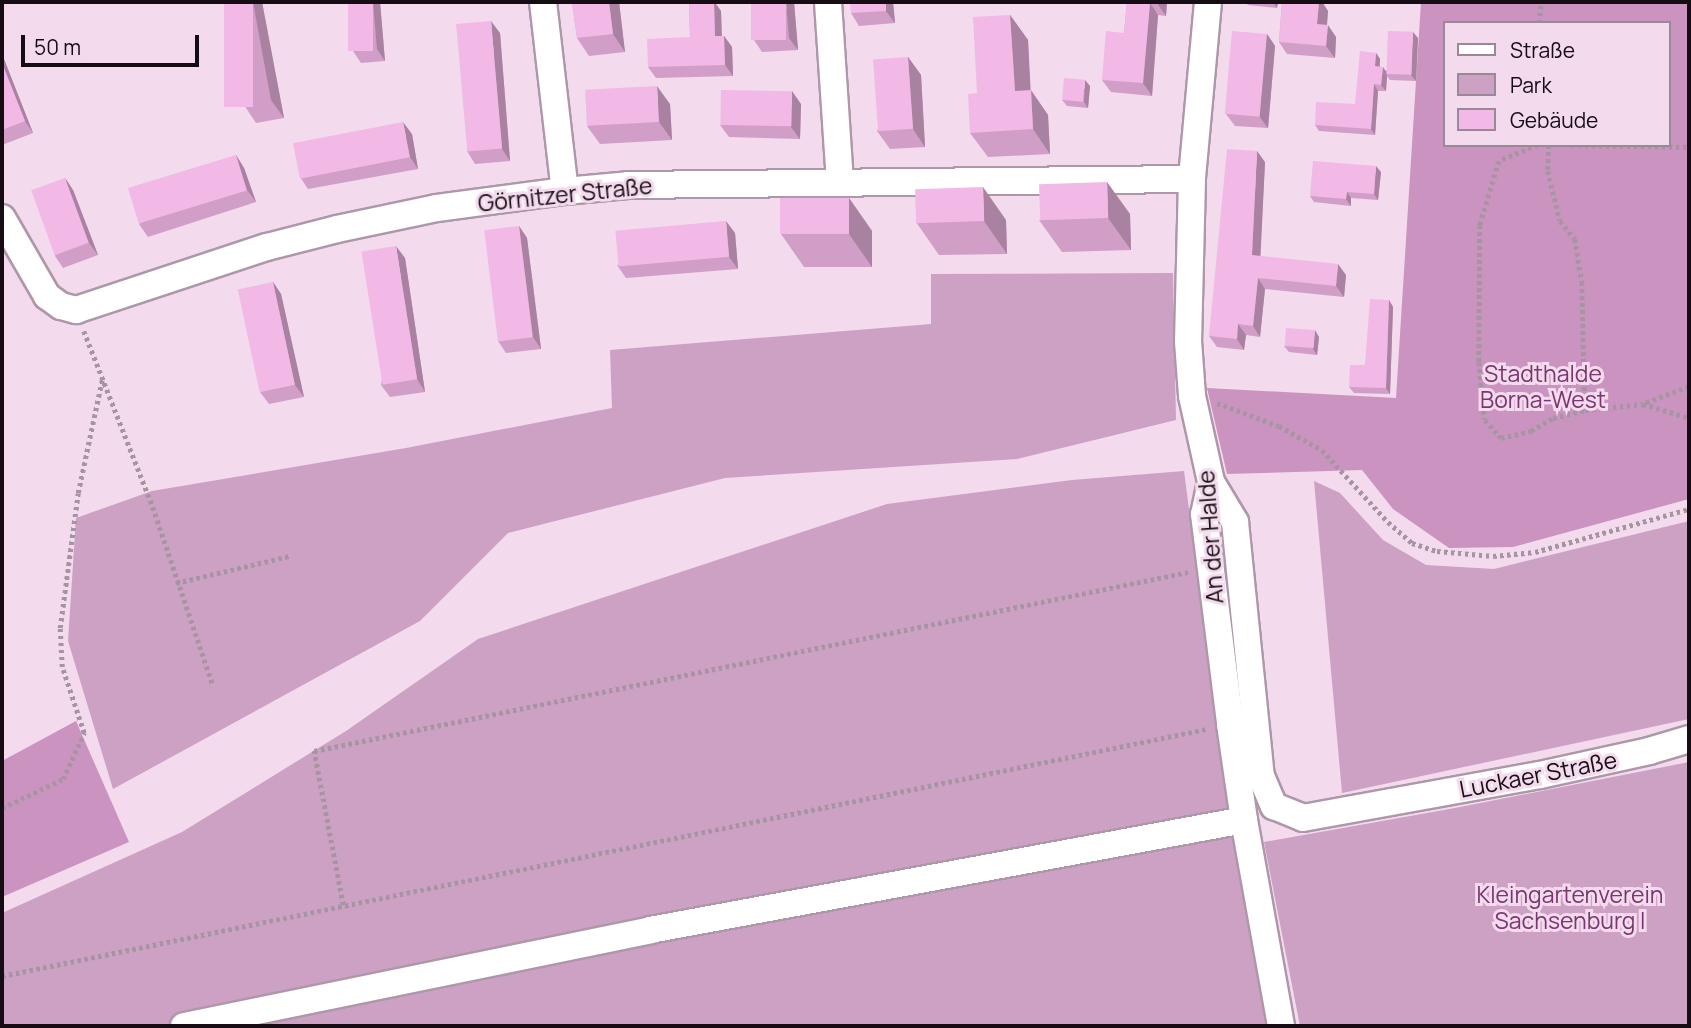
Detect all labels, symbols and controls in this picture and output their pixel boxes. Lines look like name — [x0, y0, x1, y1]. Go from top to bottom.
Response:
scale bar — [24, 21, 203, 65]
legend — [1442, 21, 1670, 147]
text: 50 m — [34, 33, 81, 61]
text: Straße — [1510, 36, 1575, 64]
text: Park — [1510, 71, 1552, 99]
text: Gebäude — [1510, 106, 1598, 134]
street label: Görnitzer Straße — [476, 171, 654, 217]
park label: Stadthalde Borna-West — [1480, 359, 1606, 413]
street label: An der Halde — [1192, 469, 1228, 605]
street label: Luckaer Straße — [1457, 745, 1619, 803]
park label: Kleingartenverein Sachsenburg I — [1477, 880, 1663, 934]

